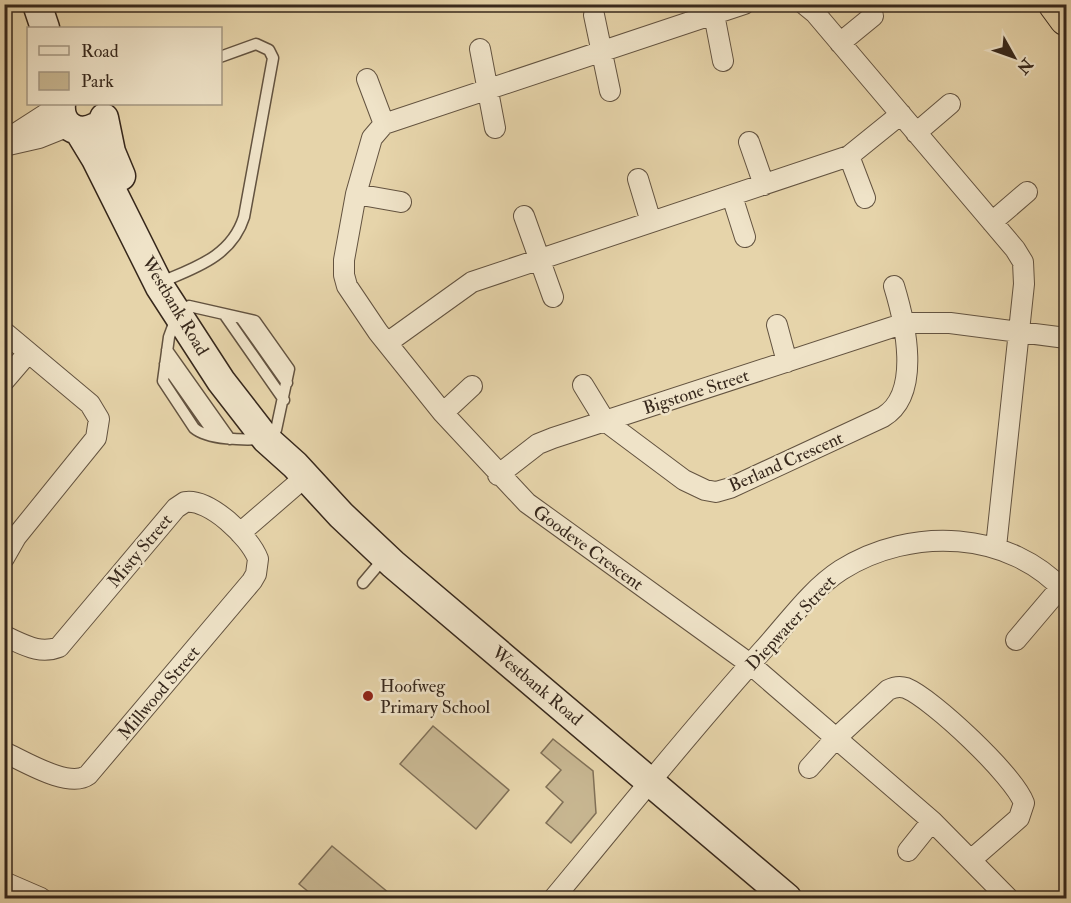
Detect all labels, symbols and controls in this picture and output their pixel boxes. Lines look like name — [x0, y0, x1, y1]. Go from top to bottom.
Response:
legend — [27, 27, 222, 105]
north arrow — [984, 27, 1044, 87]
text: Road — [81, 40, 119, 63]
text: N — [1012, 53, 1038, 78]
text: Park — [81, 70, 114, 93]
street label: Westbank Road — [136, 251, 214, 360]
street label: Bigstone Street — [640, 364, 752, 420]
street label: Berland Crescent — [725, 426, 847, 498]
street label: Goodeve Crescent — [528, 500, 648, 596]
street label: Misty Street — [102, 509, 178, 593]
street label: Diepwater Street — [741, 571, 841, 675]
street label: Millwood Street — [113, 641, 205, 745]
street label: Westbank Road — [486, 641, 587, 731]
place label: Hoofweg Primary School — [380, 675, 491, 719]
marker: Hoofweg Primary School — [361, 689, 375, 703]

